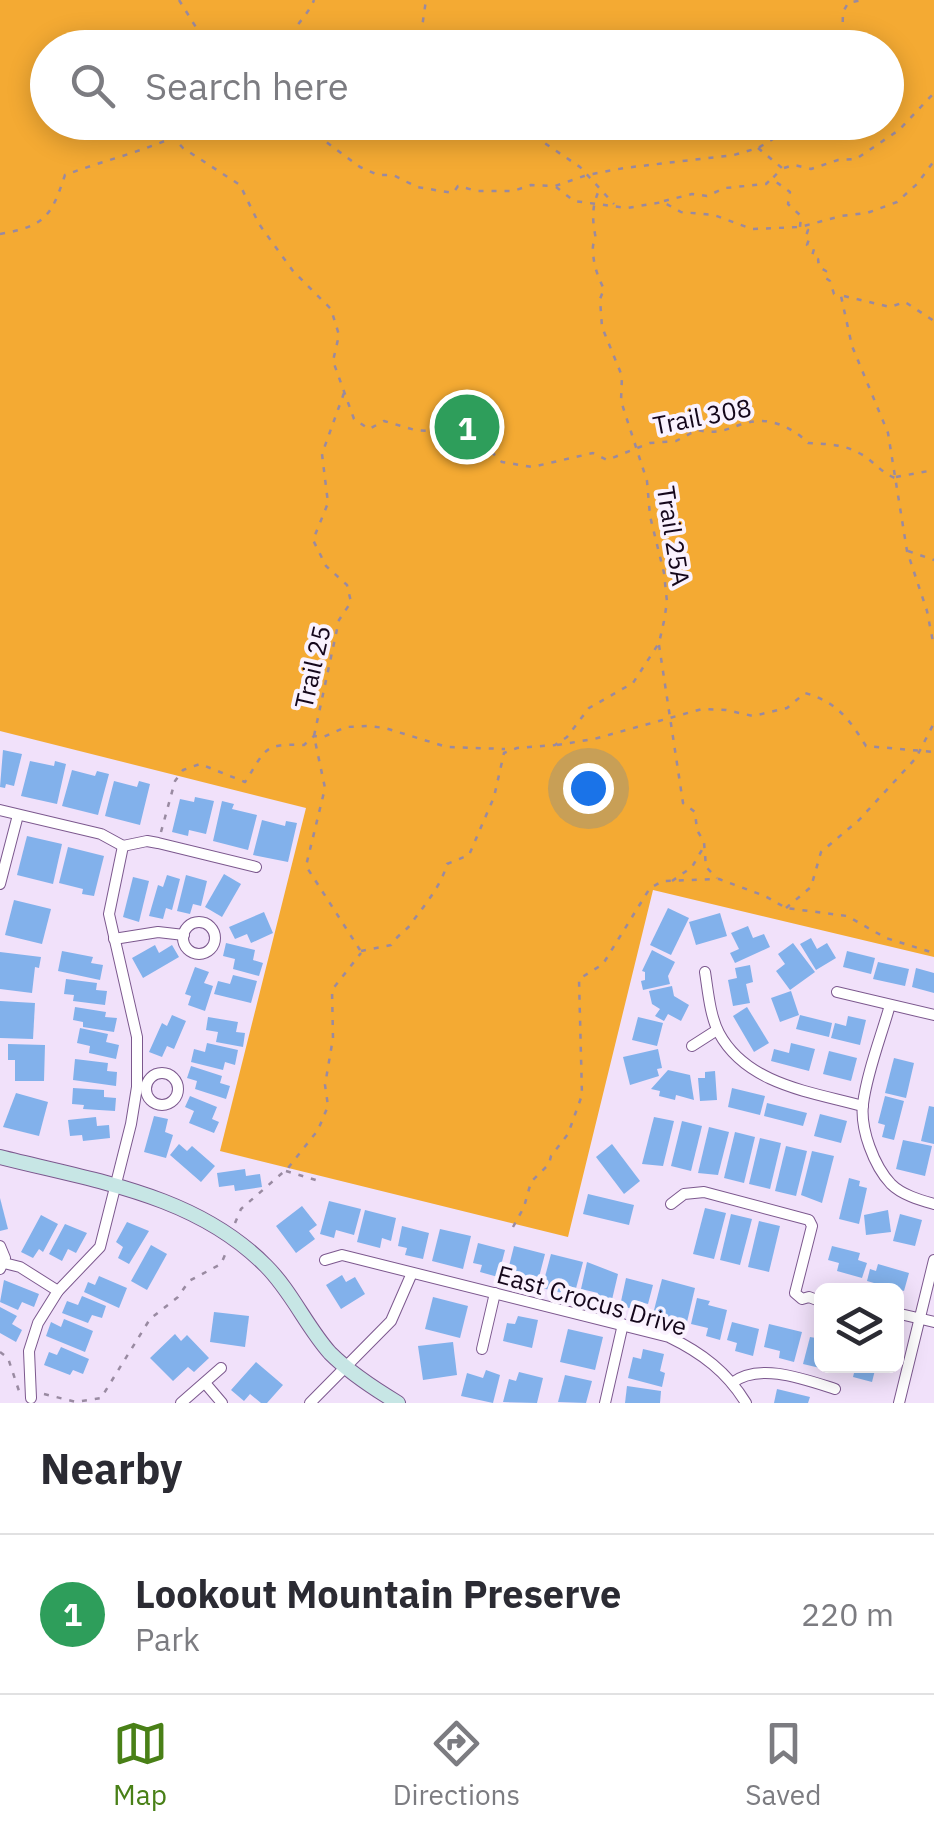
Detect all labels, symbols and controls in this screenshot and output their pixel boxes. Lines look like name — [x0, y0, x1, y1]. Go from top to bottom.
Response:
search box — [30, 30, 904, 140]
icon: search — [65, 58, 120, 113]
text: Search here — [145, 61, 349, 110]
pin: 1 — [434, 390, 500, 464]
street label: Trail 308 — [650, 390, 754, 442]
street label: Trail 25A — [650, 484, 698, 588]
street label: Trail 25 — [286, 622, 338, 712]
your location — [563, 763, 614, 814]
street label: East Crocus Drive — [493, 1257, 691, 1343]
map controls — [814, 1283, 904, 1373]
button: layers — [814, 1283, 904, 1373]
text: Nearby — [40, 1441, 182, 1496]
text: Lookout Mountain Preserve — [135, 1569, 621, 1618]
text: 1 — [63, 1593, 82, 1635]
text: 220 m — [801, 1593, 894, 1635]
text: Park — [135, 1618, 200, 1660]
tab: Map — [113, 1716, 168, 1813]
tab: Directions — [393, 1716, 520, 1813]
tab: Saved — [745, 1716, 821, 1813]

